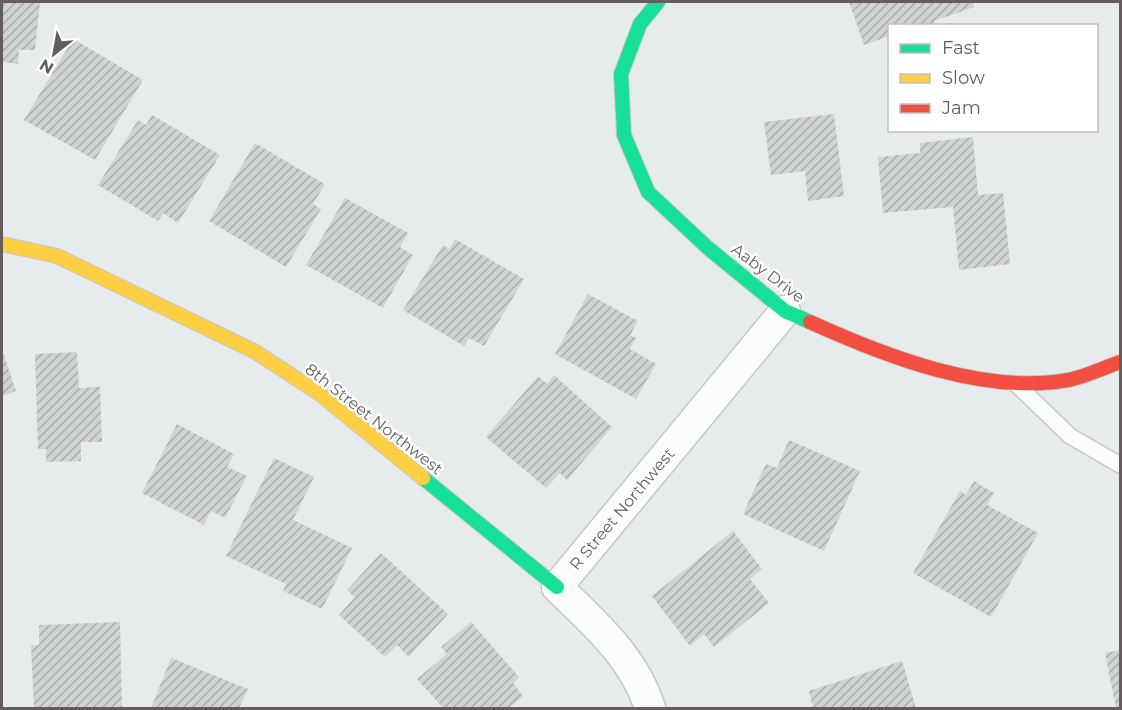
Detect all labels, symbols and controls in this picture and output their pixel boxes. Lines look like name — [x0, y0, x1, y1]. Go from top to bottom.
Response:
north arrow — [24, 24, 84, 84]
legend — [888, 24, 1098, 132]
text: Fast — [942, 37, 980, 59]
text: N — [36, 55, 57, 78]
text: Slow — [942, 67, 985, 89]
text: Jam — [941, 97, 981, 119]
street label: Aaby Drive — [728, 239, 808, 307]
street label: 8th Street Northwest — [302, 360, 447, 479]
street label: R Street Northwest — [566, 444, 679, 574]

